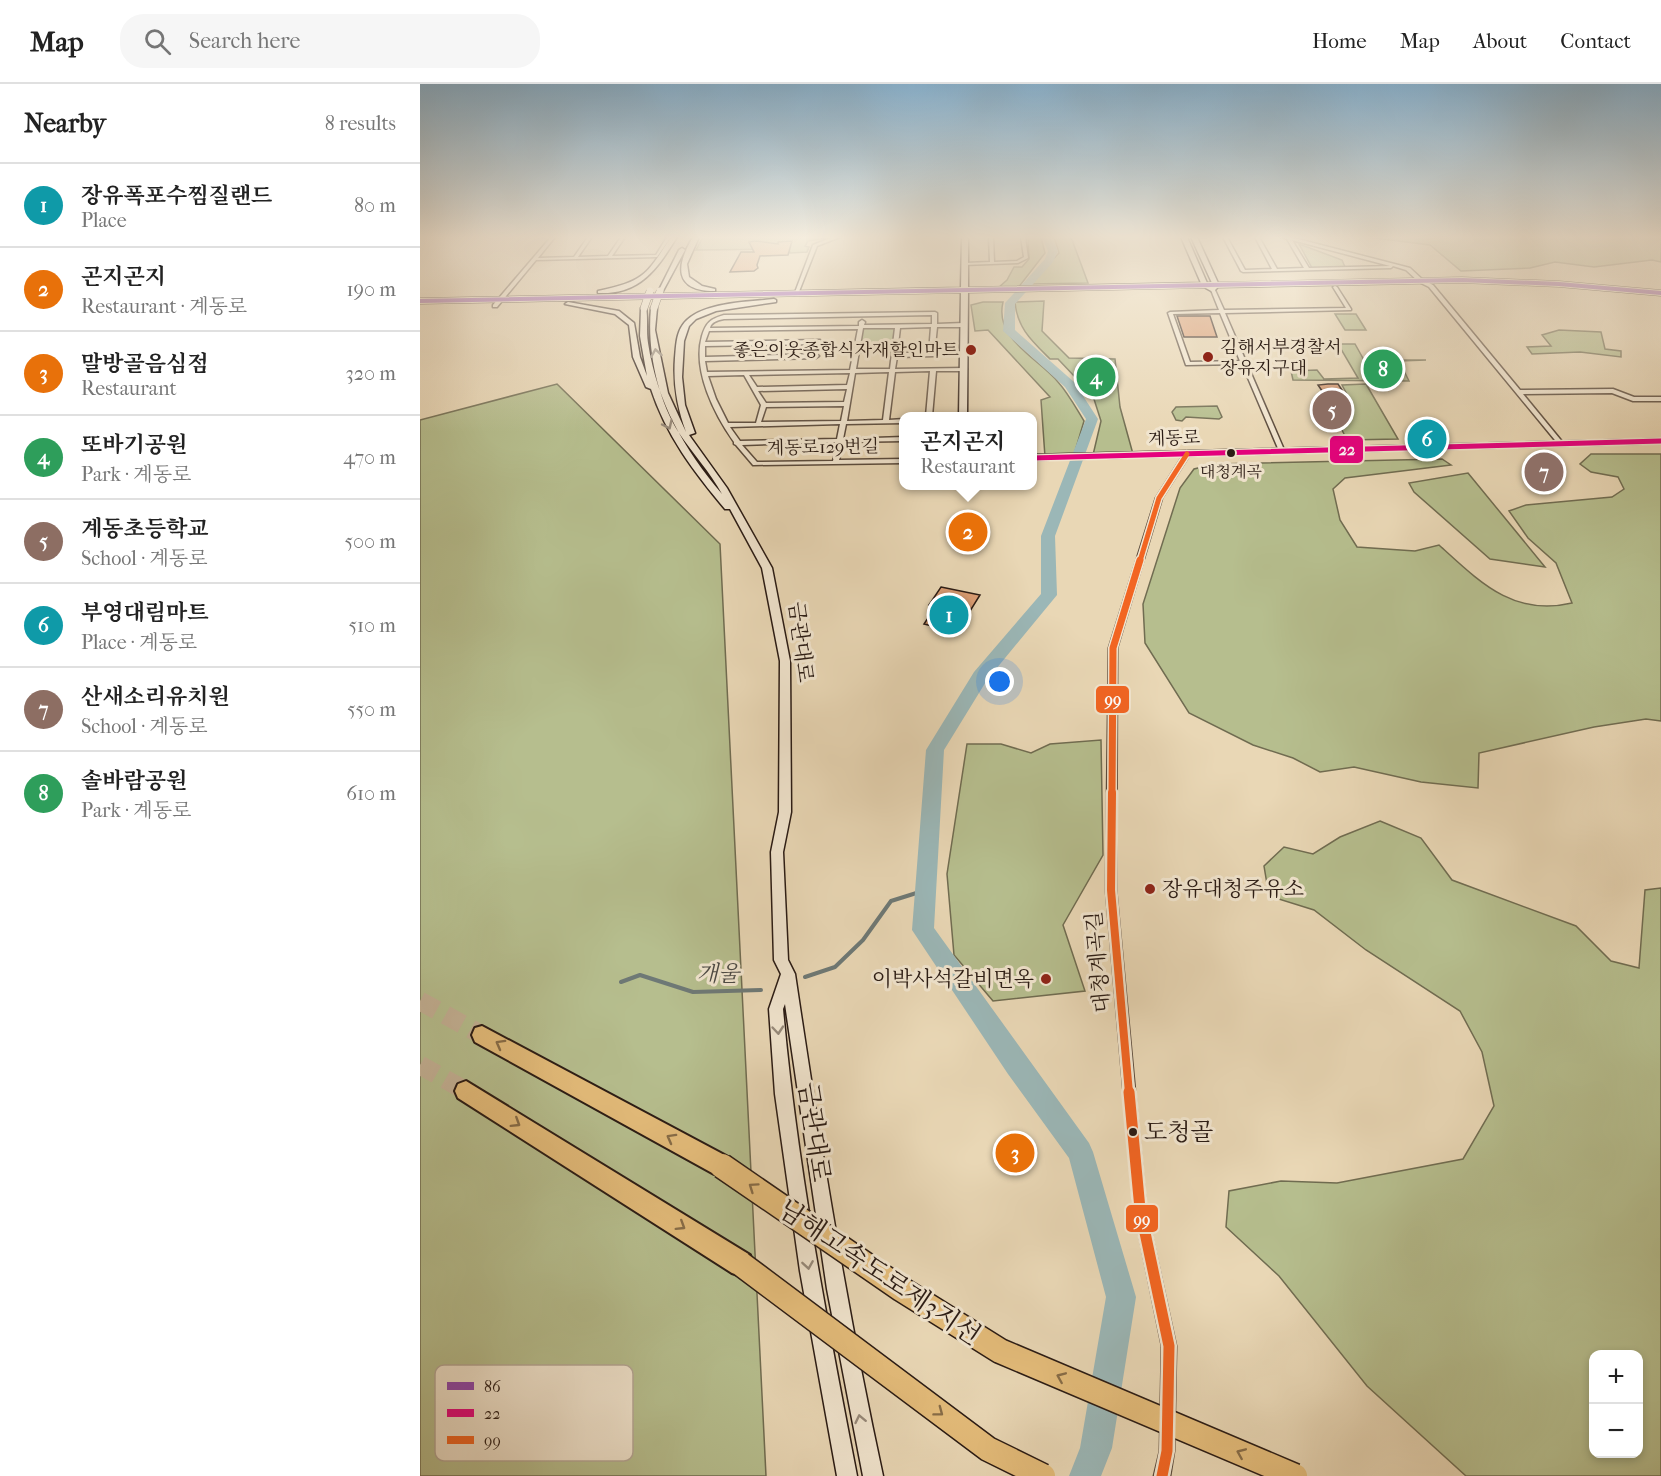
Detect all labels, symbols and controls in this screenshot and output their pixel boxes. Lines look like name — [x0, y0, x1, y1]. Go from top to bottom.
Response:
search box — [120, 14, 540, 68]
text: Map — [30, 25, 84, 58]
icon: search — [141, 25, 174, 58]
text: Search here — [189, 28, 300, 54]
text: Home — [1312, 29, 1367, 53]
text: Map — [1400, 29, 1440, 53]
text: About — [1473, 29, 1527, 53]
text: Contact — [1560, 29, 1631, 53]
text: Nearby — [24, 108, 106, 139]
text: 8 results — [325, 112, 396, 135]
text: 장유폭포수찜질랜드 — [81, 183, 272, 209]
text: 1 — [40, 194, 47, 217]
text: 80 m — [354, 194, 396, 217]
text: Place — [81, 209, 127, 232]
text: 곤지곤지 — [81, 264, 166, 290]
text: 2 — [38, 278, 49, 301]
text: 190 m — [346, 278, 396, 301]
text: Restaurant · 계동로 — [81, 295, 247, 318]
place label: 김해서부경찰서 장유지구대 — [1220, 337, 1342, 379]
place label: 좋은이웃종합식자재할인마트 — [733, 340, 960, 361]
marker: 좋은이웃종합식자재할인마트 — [964, 343, 978, 357]
pin: 8 — [1364, 346, 1402, 392]
one-way arrow — [650, 349, 663, 359]
marker: 김해서부경찰서 장유지구대 — [1201, 350, 1215, 364]
text: 말방골음심점 — [81, 351, 209, 377]
pin: 4 — [1076, 354, 1116, 400]
text: 3 — [39, 362, 48, 385]
text: 320 m — [346, 362, 396, 385]
text: Restaurant — [81, 377, 177, 400]
pin: 5 — [1312, 388, 1352, 432]
popup — [899, 412, 1037, 490]
pin: 6 — [1408, 416, 1446, 462]
one-way arrow — [660, 419, 672, 430]
street label: 계동로 — [1148, 427, 1200, 450]
text: 곤지곤지 — [920, 429, 1005, 455]
text: 또바기공원 — [81, 432, 187, 458]
line badge: 22 — [1329, 435, 1364, 464]
street label: 계동로129번길 — [767, 436, 879, 459]
text: 22 — [1339, 440, 1355, 459]
text: 4 — [38, 446, 49, 469]
text: 470 m — [343, 446, 396, 469]
marker: 대청계곡 — [1225, 447, 1237, 459]
pin: 7 — [1524, 450, 1564, 494]
text: Restaurant — [920, 455, 1016, 478]
place label: 대청계곡 — [1200, 462, 1262, 481]
text: Park · 계동로 — [81, 463, 191, 486]
pin: 2 — [948, 510, 988, 554]
text: 계동초등학교 — [81, 516, 209, 542]
text: 5 — [39, 530, 48, 553]
text: 500 m — [344, 530, 396, 553]
text: School · 계동로 — [81, 547, 207, 570]
pin: 1 — [930, 592, 968, 638]
text: 부영대림마트 — [81, 600, 209, 626]
street label: 금관대로 — [784, 600, 818, 684]
text: 6 — [38, 614, 49, 637]
text: 510 m — [348, 614, 396, 637]
text: Place · 계동로 — [81, 631, 197, 654]
your location — [985, 667, 1014, 696]
text: 산새소리유치원 — [81, 684, 230, 710]
line badge: 99 — [1095, 685, 1130, 714]
text: 99 — [1104, 690, 1121, 710]
text: 7 — [39, 698, 48, 721]
text: 550 m — [347, 698, 396, 721]
text: School · 계동로 — [81, 715, 207, 738]
text: 솔바람공원 — [81, 768, 187, 794]
text: 8 — [38, 782, 49, 805]
text: 610 m — [346, 782, 396, 805]
text: Park · 계동로 — [81, 799, 191, 822]
place label: 장유대청주유소 — [1162, 877, 1304, 901]
marker: 장유대청주유소 — [1143, 882, 1157, 896]
street label: 대청계곡길 — [1082, 910, 1114, 1014]
water label: 개울 — [697, 961, 742, 987]
place label: 이박사석갈비면옥 — [872, 967, 1034, 991]
marker: 이박사석갈비면옥 — [1039, 972, 1053, 986]
one-way arrow — [771, 1026, 784, 1035]
one-way arrow — [496, 1040, 506, 1051]
street label: 금관대로 — [792, 1080, 837, 1184]
one-way arrow — [510, 1115, 520, 1127]
place label: 도청골 — [1144, 1118, 1214, 1146]
marker: 도청골 — [1127, 1126, 1139, 1138]
pin: 3 — [996, 1130, 1034, 1176]
one-way arrow — [667, 1134, 677, 1145]
one-way arrow — [749, 1183, 760, 1194]
street label: 남해고속도로제3지선 — [773, 1193, 987, 1351]
line badge: 99 — [1125, 1204, 1159, 1233]
text: 99 — [1133, 1210, 1150, 1230]
one-way arrow — [675, 1219, 685, 1231]
one-way arrow — [802, 1261, 814, 1270]
map controls — [1589, 1350, 1643, 1458]
button: + — [1589, 1350, 1643, 1404]
legend — [435, 1365, 633, 1461]
one-way arrow — [1057, 1372, 1068, 1384]
text: 86 — [484, 1377, 501, 1396]
text: 22 — [484, 1404, 500, 1423]
button: − — [1589, 1404, 1643, 1458]
one-way arrow — [932, 1405, 943, 1416]
one-way arrow — [855, 1414, 868, 1424]
text: 99 — [484, 1431, 501, 1450]
one-way arrow — [1236, 1448, 1247, 1460]

